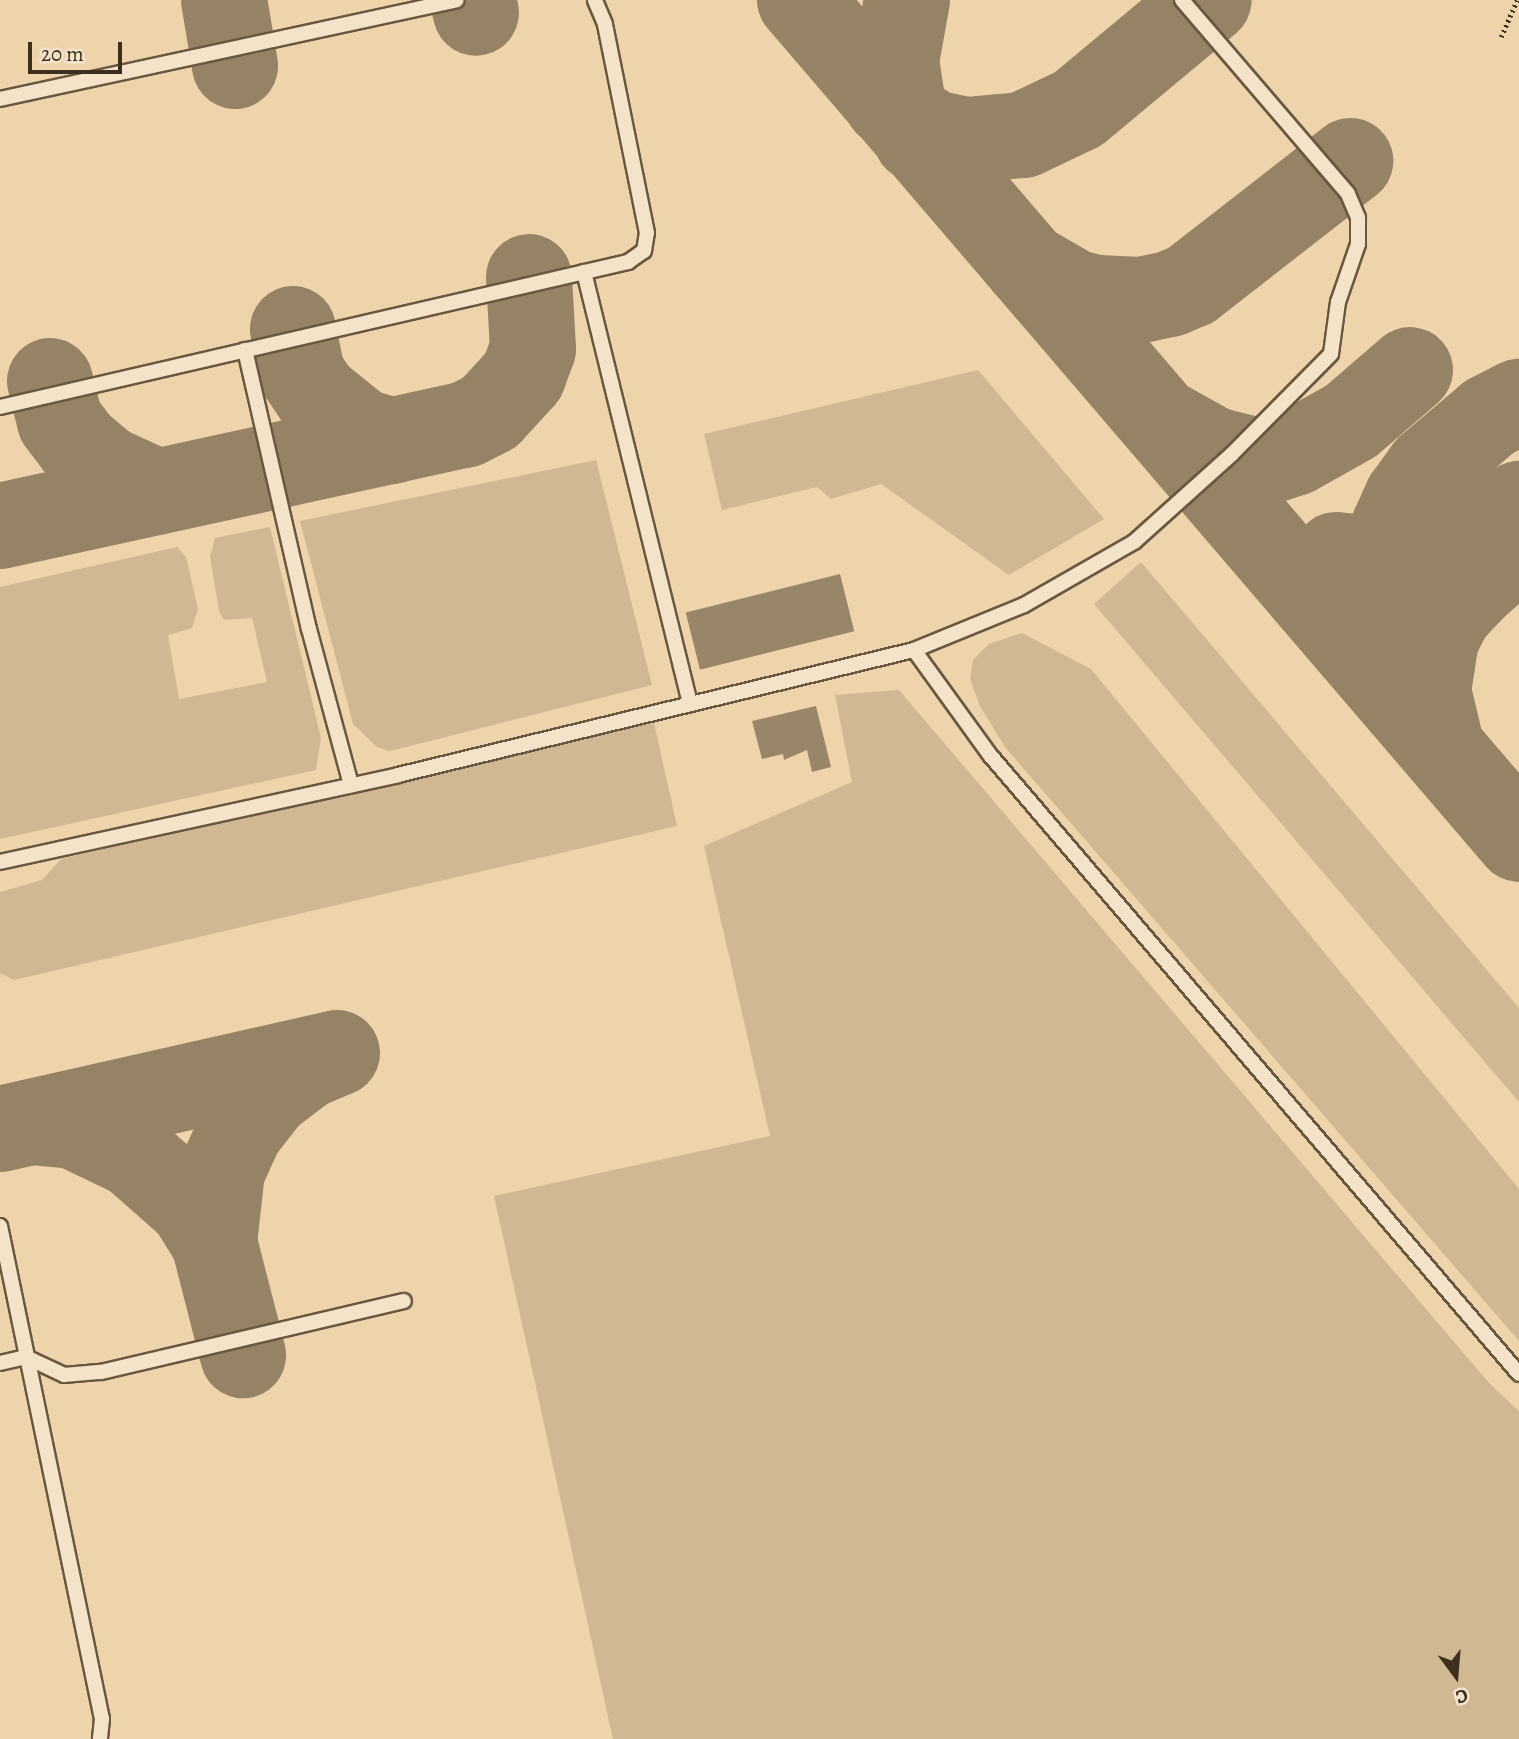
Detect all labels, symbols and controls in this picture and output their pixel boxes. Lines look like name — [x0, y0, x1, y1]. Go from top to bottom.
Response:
scale bar — [32, 28, 126, 72]
text: 20 m — [41, 40, 84, 68]
north arrow — [1421, 1641, 1491, 1711]
text: С — [1453, 1682, 1471, 1710]

